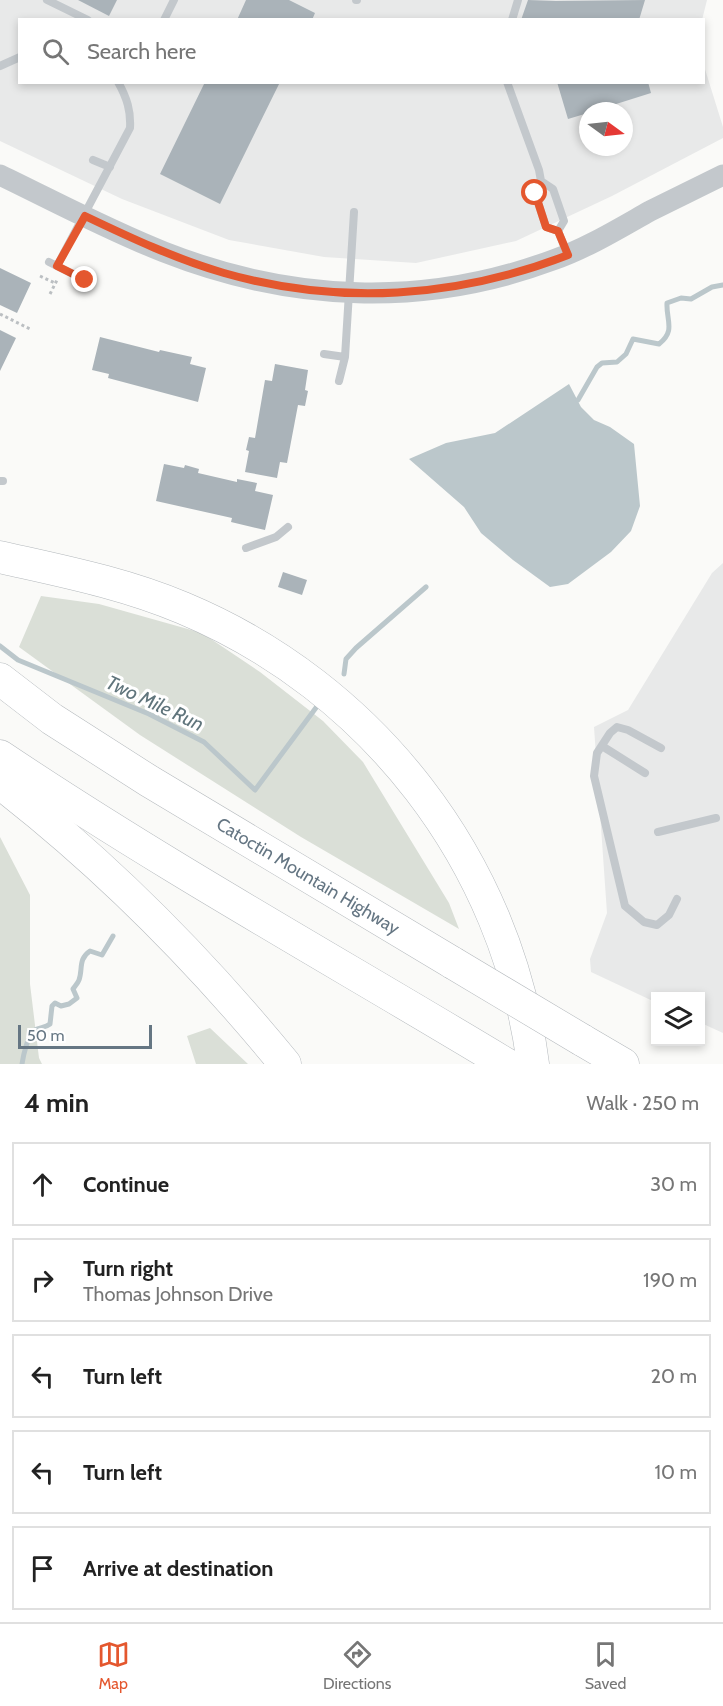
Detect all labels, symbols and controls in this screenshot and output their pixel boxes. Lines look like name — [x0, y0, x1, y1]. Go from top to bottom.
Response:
search box — [18, 18, 705, 84]
icon: search — [39, 35, 72, 68]
text: Search here — [87, 38, 196, 65]
north arrow — [579, 102, 633, 156]
route start — [521, 179, 547, 205]
route end — [71, 266, 97, 292]
water label: Two Mile Run — [102, 670, 208, 736]
street label: Catoctin Mountain Highway — [212, 813, 403, 939]
map controls — [651, 992, 705, 1046]
button: layers — [651, 992, 705, 1046]
scale bar — [18, 1022, 152, 1050]
text: 50 m — [27, 1026, 64, 1045]
text: 4 min — [24, 1087, 89, 1119]
text: Walk · 250 m — [587, 1091, 699, 1115]
icon: ahead — [26, 1168, 59, 1201]
text: Continue — [83, 1171, 169, 1198]
text: 30 m — [650, 1172, 697, 1196]
text: Turn right — [83, 1255, 173, 1282]
icon: right — [26, 1264, 59, 1297]
text: 190 m — [643, 1268, 697, 1292]
text: Thomas Johnson Drive — [83, 1282, 273, 1306]
icon: left — [26, 1360, 59, 1393]
text: Turn left — [83, 1363, 162, 1390]
text: 20 m — [651, 1364, 697, 1388]
icon: left — [26, 1456, 59, 1489]
text: Turn left — [83, 1459, 162, 1486]
text: 10 m — [654, 1460, 697, 1484]
icon: arrive — [26, 1552, 59, 1585]
text: Arrive at destination — [83, 1555, 273, 1582]
tab: Map — [97, 1638, 130, 1693]
tab: Directions — [323, 1638, 391, 1693]
tab: Saved — [585, 1638, 626, 1693]

